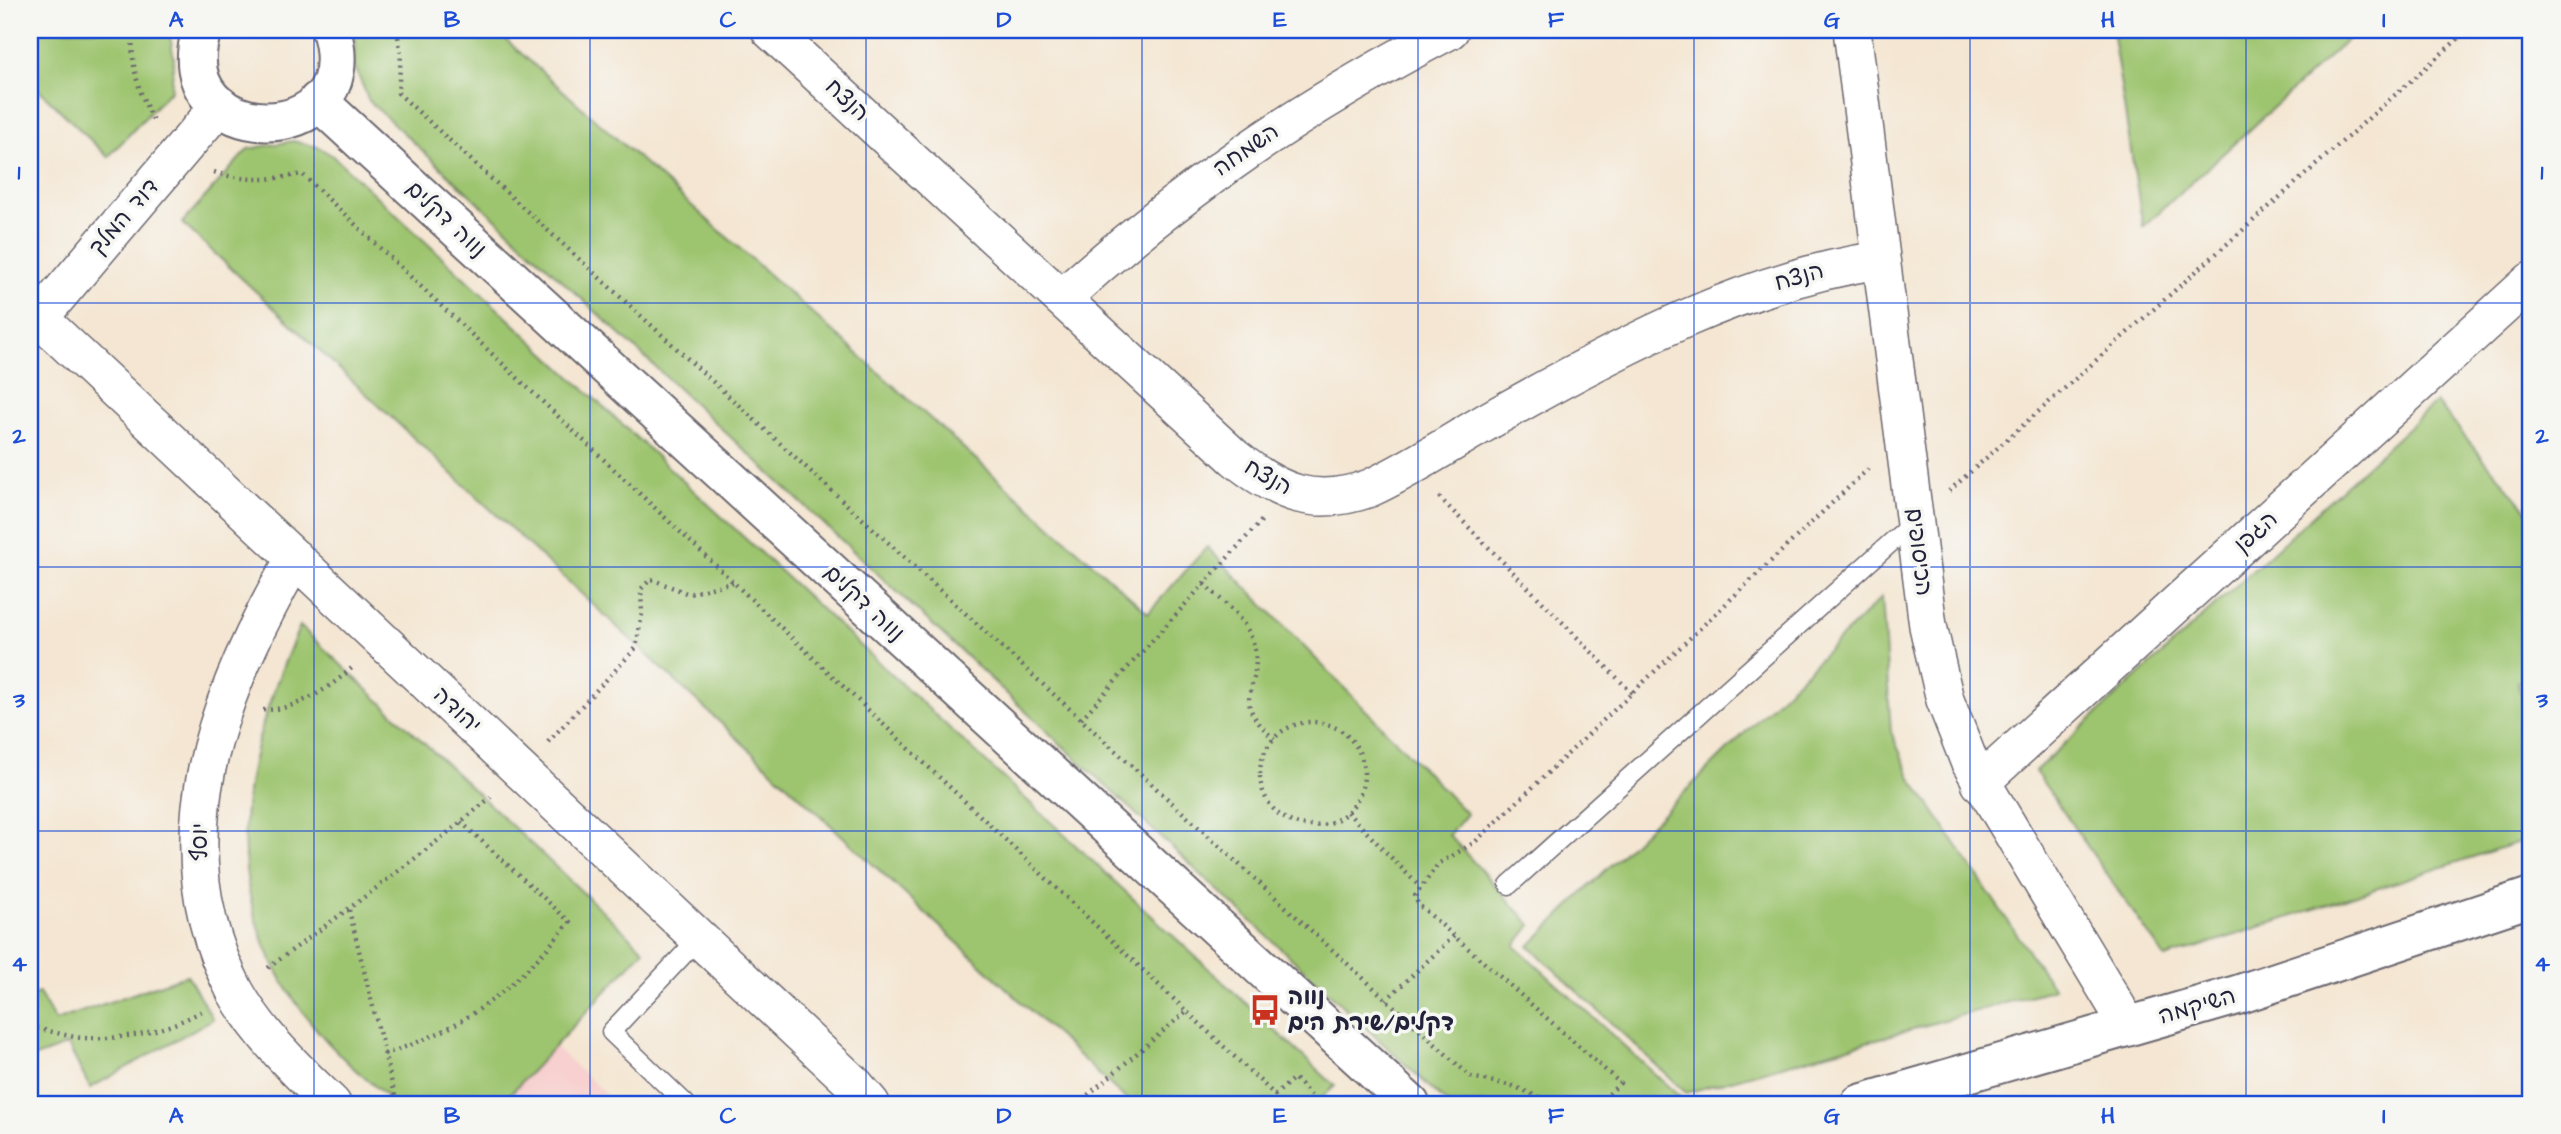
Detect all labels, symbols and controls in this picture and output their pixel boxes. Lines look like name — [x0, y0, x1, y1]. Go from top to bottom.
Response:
text: A — [169, 4, 184, 36]
text: B — [444, 4, 461, 36]
text: C — [720, 4, 737, 36]
text: D — [997, 4, 1012, 36]
text: E — [1273, 4, 1287, 36]
text: F — [1548, 4, 1565, 36]
text: G — [1824, 4, 1840, 36]
text: H — [2101, 4, 2115, 36]
text: I — [2382, 4, 2386, 36]
street label: הנצח — [818, 71, 876, 129]
street label: השמחה — [1207, 116, 1285, 184]
text: 1 — [18, 156, 21, 188]
text: 1 — [2541, 156, 2544, 188]
street label: דוד המלך — [82, 172, 166, 262]
street label: נווה דקלים — [399, 173, 493, 265]
street label: הנצח — [1771, 255, 1827, 299]
text: 2 — [11, 420, 26, 452]
text: 2 — [2534, 420, 2549, 452]
street label: הנצח — [1238, 451, 1298, 503]
street label: הגפן — [2227, 504, 2285, 560]
street label: הכיסופים — [1898, 506, 1940, 598]
street label: נווה דקלים — [817, 557, 911, 649]
street label: יהודה — [426, 679, 488, 741]
text: 3 — [12, 684, 25, 716]
text: 3 — [2535, 684, 2548, 716]
street label: יוסף — [184, 823, 216, 861]
text: 4 — [11, 948, 27, 980]
text: 4 — [2534, 948, 2550, 980]
street label: השיקמה — [2155, 980, 2239, 1032]
place label: נווה דקלים/שירת הים — [1288, 981, 1454, 1039]
bus stop icon: נווה דקלים/שירת הים — [1248, 993, 1282, 1027]
text: A — [169, 1100, 184, 1132]
text: B — [444, 1100, 461, 1132]
text: C — [720, 1100, 737, 1132]
text: D — [997, 1100, 1012, 1132]
text: E — [1273, 1100, 1287, 1132]
text: F — [1548, 1100, 1565, 1132]
text: G — [1824, 1100, 1840, 1132]
text: H — [2101, 1100, 2115, 1132]
text: I — [2382, 1100, 2386, 1132]

